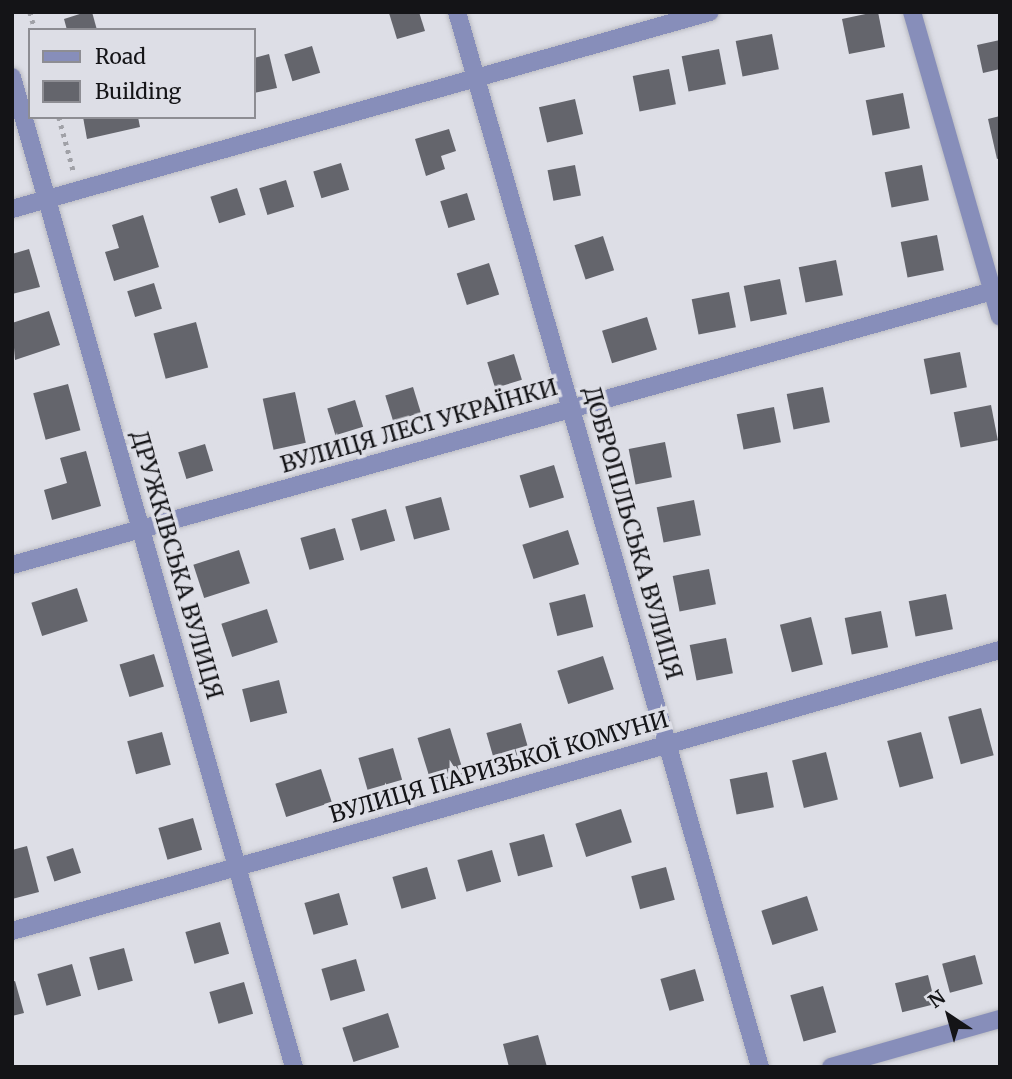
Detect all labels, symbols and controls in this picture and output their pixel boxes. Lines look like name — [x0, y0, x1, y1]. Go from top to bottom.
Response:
legend — [28, 28, 256, 119]
text: Road — [95, 43, 146, 70]
text: Building — [95, 78, 181, 105]
street label: ВУЛИЦЯ ЛЕСІ УКРАЇНКИ — [277, 373, 561, 479]
street label: ДОБРОПІЛЬСЬКА ВУЛИЦЯ — [578, 383, 688, 683]
street label: ДРУЖКІВСЬКА ВУЛИЦЯ — [125, 427, 229, 703]
street label: ВУЛИЦЯ ПАРИЗЬКОЇ КОМУНИ — [326, 705, 672, 829]
north arrow — [914, 981, 984, 1051]
text: N — [924, 985, 950, 1013]

